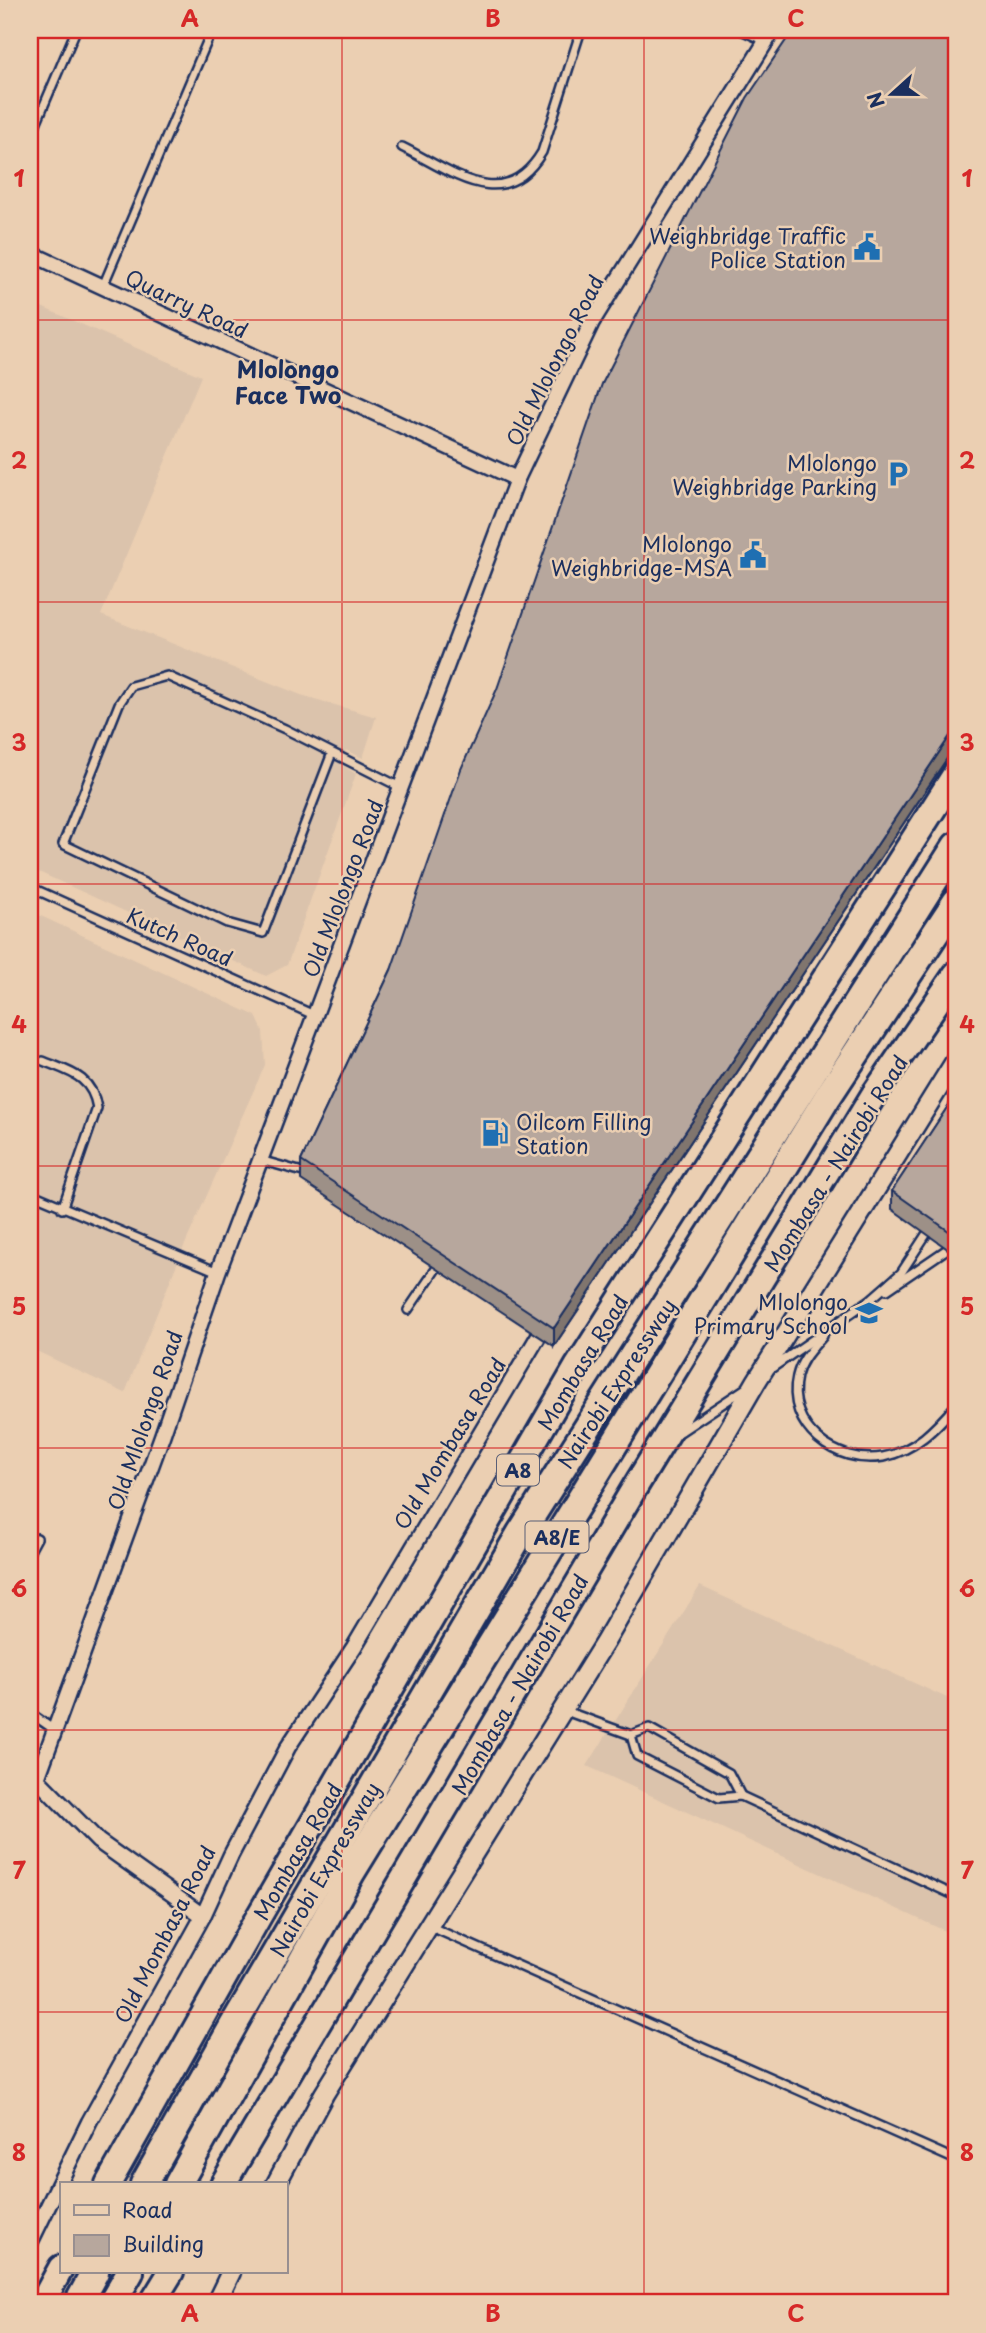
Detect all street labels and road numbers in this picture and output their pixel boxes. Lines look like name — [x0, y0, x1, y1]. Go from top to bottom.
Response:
street label: Quarry Road — [120, 261, 254, 345]
street label: Old Mlolongo Road — [497, 269, 611, 451]
street label: Old Mlolongo Road — [293, 794, 391, 982]
street label: Kutch Road — [122, 898, 238, 974]
street label: Mombasa - Nairobi Road — [755, 1048, 915, 1278]
street label: Mombasa Road — [529, 1288, 635, 1436]
street label: Nairobi Expressway — [549, 1292, 683, 1474]
street label: Old Mlolongo Road — [98, 1326, 190, 1514]
street label: Old Mombasa Road — [385, 1351, 513, 1535]
road number: A8 — [497, 1454, 539, 1486]
road number: A8/E — [526, 1522, 588, 1553]
street label: Mombasa - Nairobi Road — [443, 1568, 595, 1800]
street label: Mombasa Road — [245, 1776, 349, 1926]
street label: Nairobi Expressway — [261, 1776, 387, 1962]
street label: Old Mombasa Road — [105, 1840, 223, 2028]

